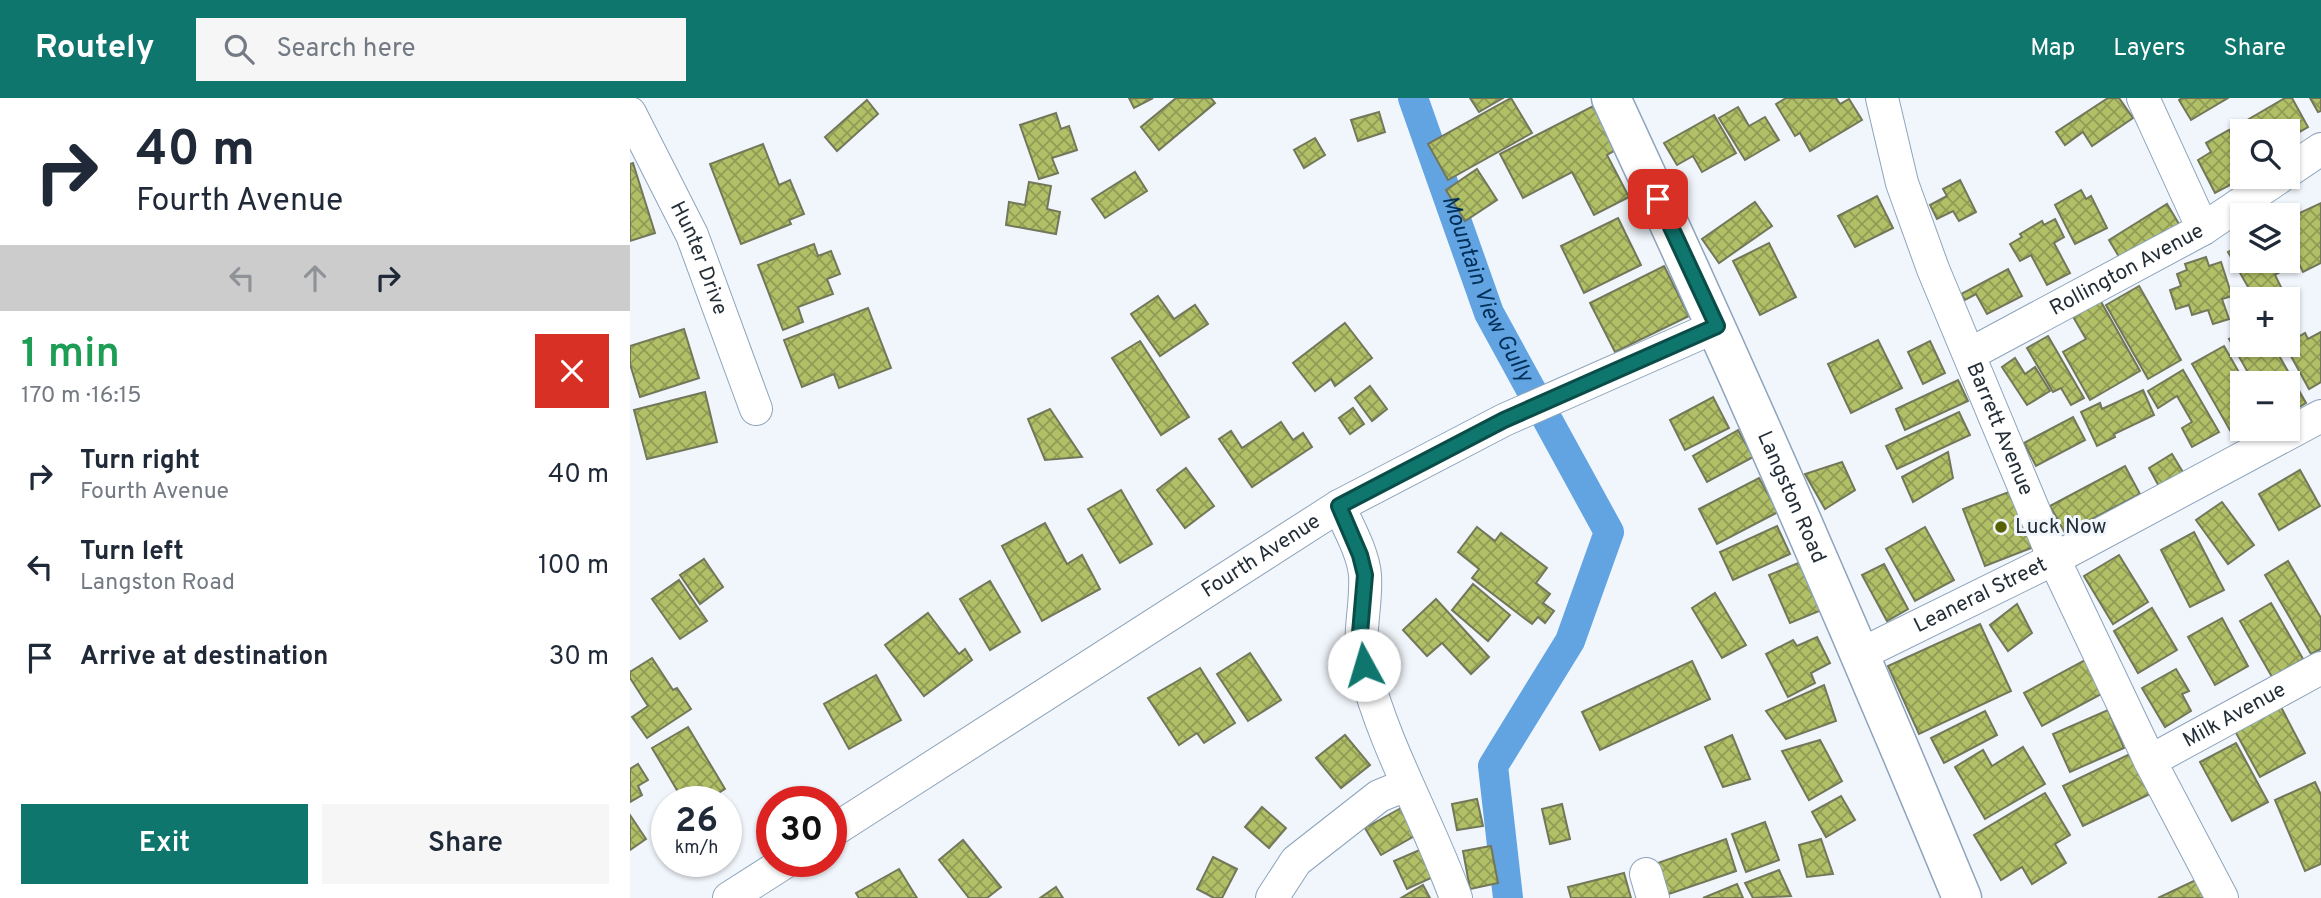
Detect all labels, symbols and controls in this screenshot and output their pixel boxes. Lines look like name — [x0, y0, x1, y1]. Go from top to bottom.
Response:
search box — [196, 18, 686, 81]
text: Routely — [35, 28, 154, 70]
icon: search — [220, 30, 258, 68]
text: Search here — [276, 33, 415, 66]
text: Map — [2030, 34, 2075, 64]
text: Layers — [2113, 34, 2185, 64]
text: Share — [2223, 34, 2286, 64]
map controls — [2230, 119, 2300, 441]
button: search — [2230, 119, 2300, 189]
text: 40 m — [136, 121, 255, 183]
icon: right — [21, 126, 112, 217]
pin — [1628, 169, 1688, 229]
icon: arrive — [1639, 180, 1677, 218]
text: Fourth Avenue — [136, 182, 343, 222]
water label: Mountain View Gully — [1434, 192, 1540, 390]
street label: Hunter Drive — [664, 197, 734, 319]
button: layers — [2230, 203, 2300, 273]
street label: Rollington Avenue — [2045, 218, 2209, 322]
icon: left — [223, 259, 261, 297]
icon: ahead — [296, 259, 334, 297]
icon: right — [369, 259, 407, 297]
button: + — [2230, 287, 2300, 357]
text: 1 min — [21, 329, 120, 382]
button: close — [535, 334, 609, 408]
street label: Barrett Avenue — [1960, 358, 2040, 500]
button: − — [2230, 371, 2300, 441]
text: 170 m · 16:15 — [21, 382, 142, 411]
street label: Langston Road — [1751, 427, 1832, 567]
text: Turn right — [80, 445, 200, 478]
icon: right — [21, 457, 59, 495]
text: 40 m — [548, 459, 609, 492]
text: Fourth Avenue — [80, 478, 229, 507]
street label: Fourth Avenue — [1197, 508, 1326, 604]
place label: Luck Now — [2015, 514, 2106, 541]
marker: Luck Now — [1993, 519, 2009, 535]
text: Turn left — [80, 536, 184, 569]
icon: left — [21, 548, 59, 586]
text: 100 m — [538, 550, 609, 583]
street label: Leaneral Street — [1909, 551, 2051, 639]
text: Langston Road — [80, 569, 235, 598]
position arrow — [1327, 628, 1401, 702]
icon: arrive — [21, 639, 59, 677]
text: Arrive at destination — [80, 641, 328, 674]
text: 30 m — [549, 641, 609, 674]
street label: Milk Avenue — [2178, 676, 2291, 754]
speed limit sign: 30 — [756, 786, 847, 877]
text: 26 — [675, 800, 718, 844]
button: Exit — [21, 804, 308, 884]
button: Share — [322, 804, 609, 884]
text: km/h — [675, 837, 718, 860]

